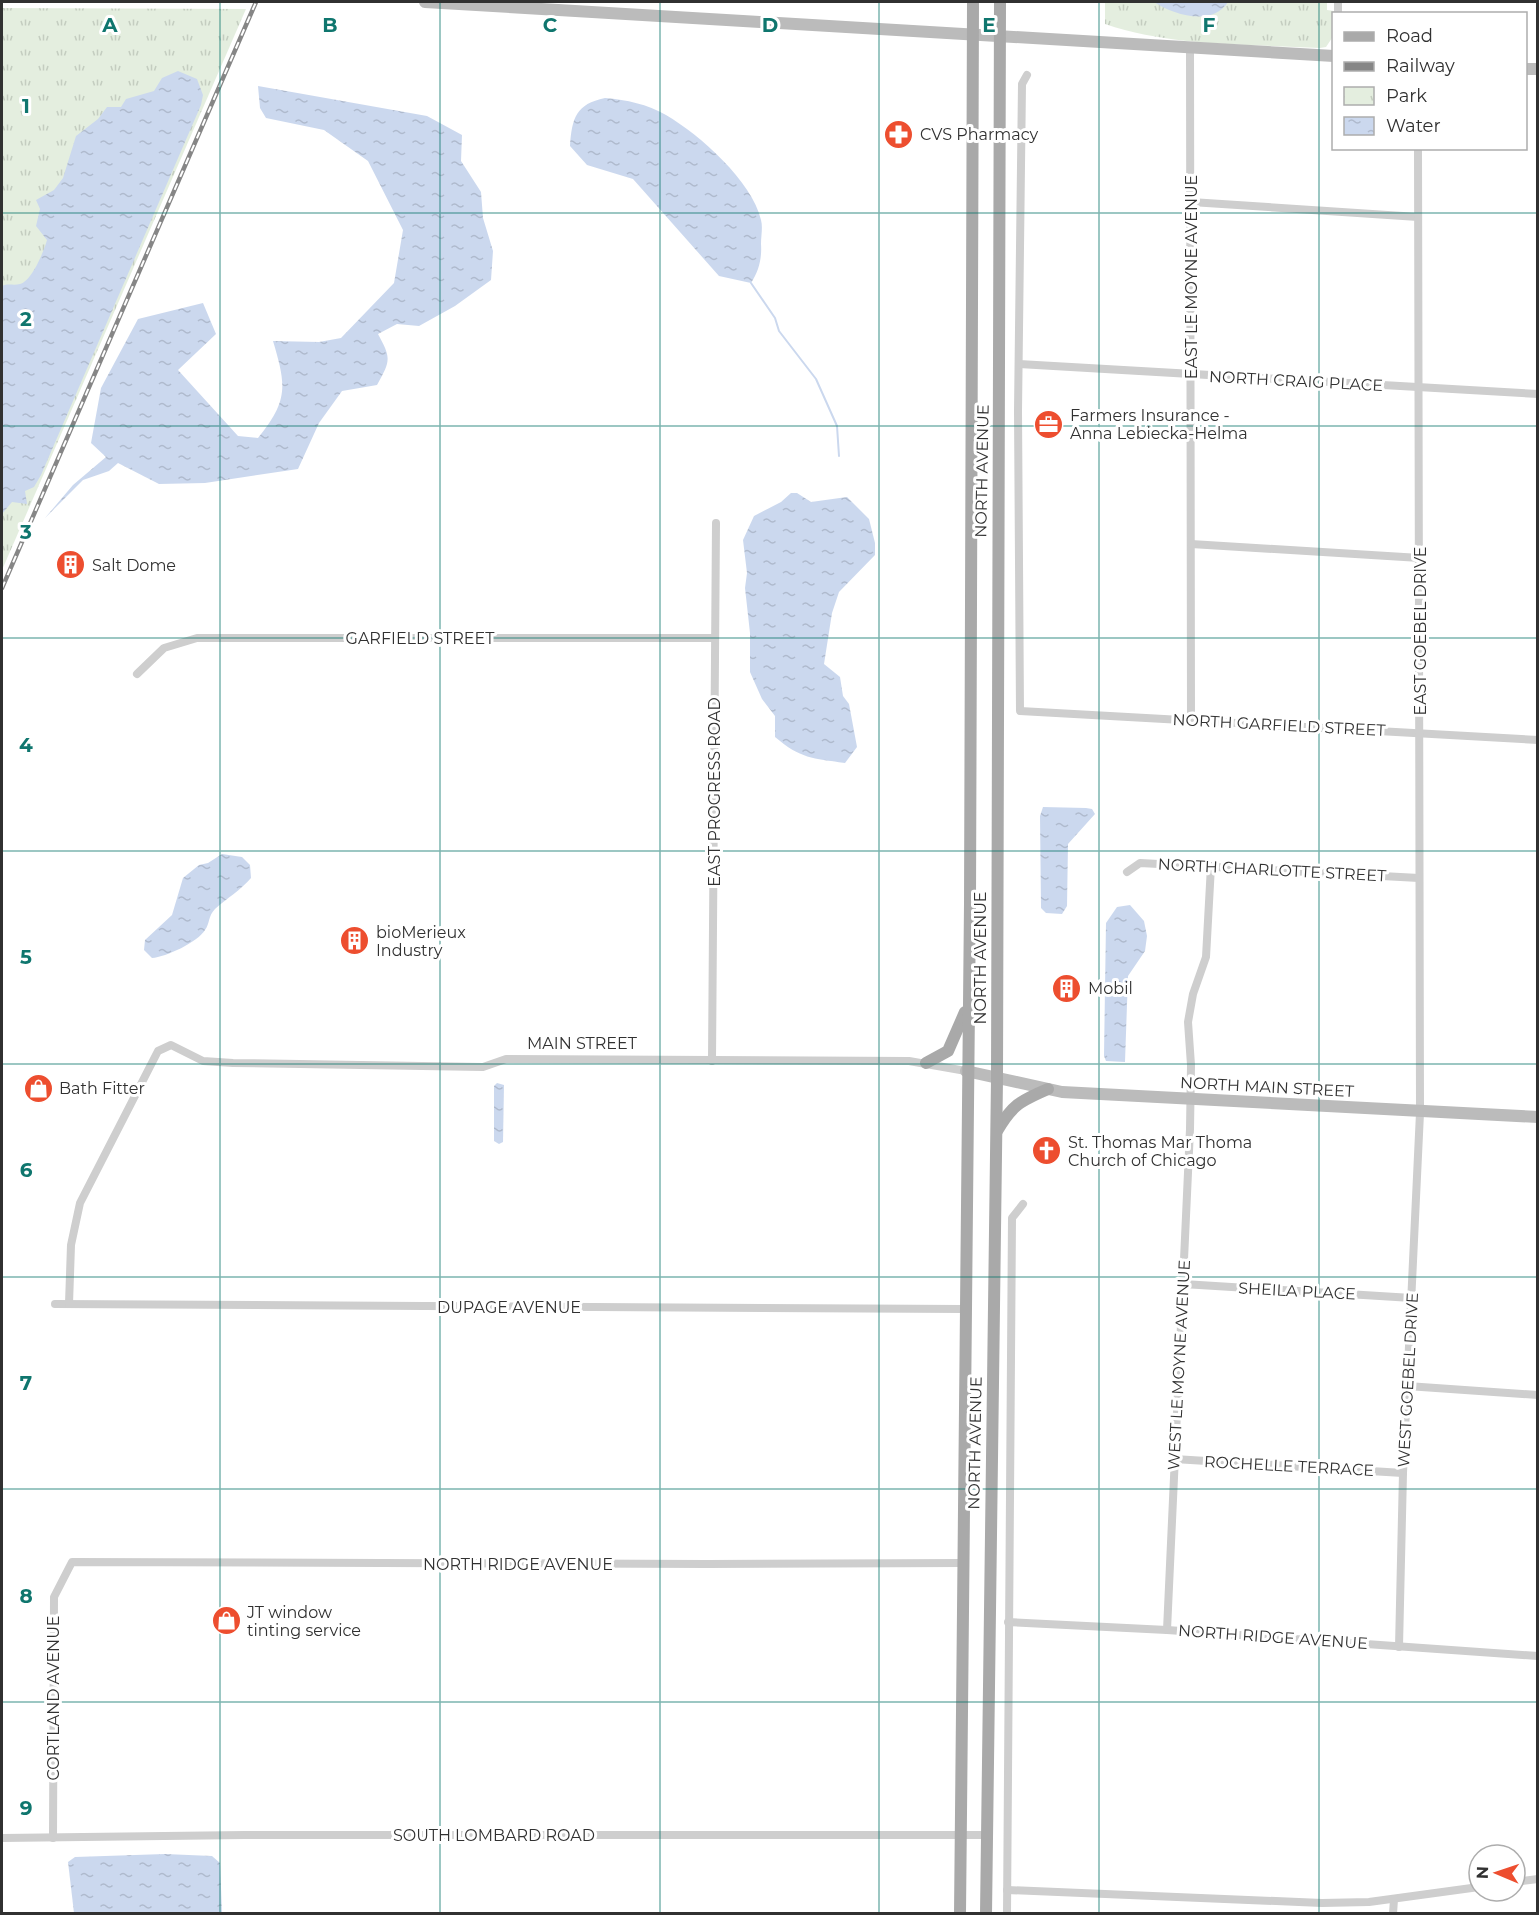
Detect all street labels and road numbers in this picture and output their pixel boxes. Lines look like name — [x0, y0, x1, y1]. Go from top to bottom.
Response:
street label: EAST LE MOYNE AVENUE — [1182, 175, 1201, 379]
street label: NORTH CRAIG PLACE — [1209, 367, 1383, 395]
street label: NORTH AVENUE — [971, 404, 993, 538]
street label: EAST GOEBEL DRIVE — [1411, 546, 1430, 716]
street label: GARFIELD STREET — [346, 629, 495, 648]
street label: EAST PROGRESS ROAD — [705, 697, 724, 887]
street label: NORTH GARFIELD STREET — [1172, 710, 1387, 740]
street label: NORTH CHARLOTTE STREET — [1157, 855, 1387, 886]
street label: NORTH AVENUE — [971, 891, 990, 1025]
street label: MAIN STREET — [527, 1034, 638, 1053]
street label: NORTH MAIN STREET — [1180, 1073, 1355, 1101]
street label: WEST LE MOYNE AVENUE — [1164, 1259, 1194, 1471]
street label: SHEILA PLACE — [1238, 1278, 1356, 1304]
street label: WEST GOEBEL DRIVE — [1394, 1292, 1422, 1468]
street label: DUPAGE AVENUE — [437, 1298, 581, 1317]
street label: NORTH AVENUE — [964, 1376, 986, 1510]
street label: ROCHELLE TERRACE — [1204, 1452, 1374, 1480]
street label: NORTH RIDGE AVENUE — [423, 1555, 613, 1574]
street label: CORTLAND AVENUE — [44, 1615, 63, 1781]
street label: NORTH RIDGE AVENUE — [1178, 1621, 1368, 1653]
street label: SOUTH LOMBARD ROAD — [393, 1826, 595, 1845]

